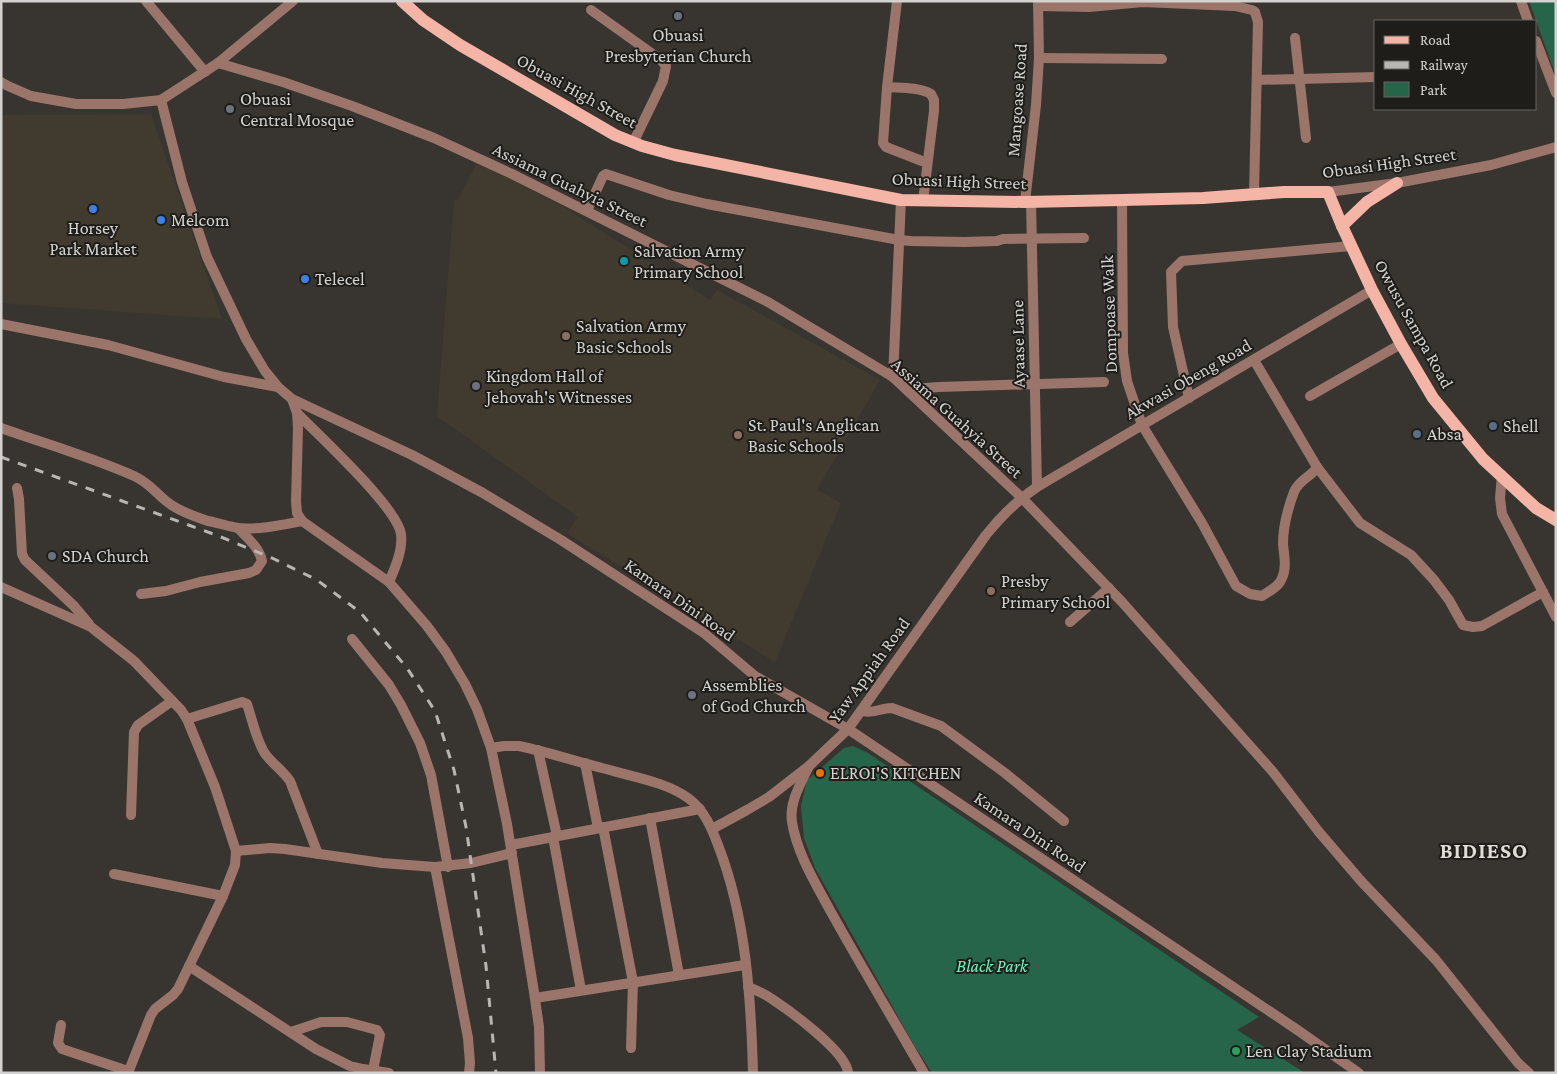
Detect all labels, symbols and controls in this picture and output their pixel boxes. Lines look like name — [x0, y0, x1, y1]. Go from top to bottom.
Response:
marker: Obuasi Presbyterian Church — [672, 10, 684, 22]
legend — [1374, 20, 1537, 110]
place label: Obuasi Presbyterian Church — [605, 25, 752, 66]
text: Road — [1420, 32, 1451, 48]
street label: Mangoase Road — [1003, 42, 1031, 157]
street label: Obuasi High Street — [513, 50, 642, 133]
text: Railway — [1420, 57, 1468, 74]
text: Park — [1420, 82, 1447, 98]
place label: Obuasi Central Mosque — [240, 89, 354, 130]
marker: Obuasi Central Mosque — [224, 103, 236, 115]
street label: Assiama Guahyia Street — [489, 139, 651, 232]
street label: Obuasi High Street — [1321, 144, 1458, 182]
street label: Obuasi High Street — [891, 169, 1028, 193]
marker: Horsey Park Market — [87, 203, 99, 215]
place label: Melcom — [171, 210, 230, 230]
marker: Melcom — [155, 214, 167, 226]
place label: Horsey Park Market — [49, 218, 138, 259]
place label: Salvation Army Primary School — [634, 241, 745, 282]
street label: Dompoase Walk — [1097, 254, 1121, 373]
marker: Salvation Army Primary School — [618, 255, 630, 267]
street label: Owusu Sampa Road — [1370, 256, 1458, 392]
place label: Telecel — [315, 269, 365, 289]
marker: Telecel — [299, 273, 311, 285]
street label: Ayaase Lane — [1007, 300, 1029, 388]
place label: Salvation Army Basic Schools — [576, 316, 687, 357]
marker: Salvation Army Basic Schools — [560, 330, 572, 342]
street label: Akwasi Obeng Road — [1121, 334, 1255, 423]
street label: Assiama Guahyia Street — [887, 354, 1027, 483]
place label: Kingdom Hall of Jehovah's Witnesses — [484, 366, 632, 407]
marker: Kingdom Hall of Jehovah's Witnesses — [470, 380, 482, 392]
place label: St. Paul's Anglican Basic Schools — [748, 415, 880, 456]
place label: Shell — [1503, 416, 1539, 436]
marker: Shell — [1487, 420, 1499, 432]
place label: Absa — [1427, 424, 1462, 444]
marker: Absa — [1411, 428, 1423, 440]
marker: St. Paul's Anglican Basic Schools — [732, 429, 744, 441]
place label: SDA Church — [62, 546, 149, 566]
marker: SDA Church — [46, 550, 58, 562]
street label: Kamara Dini Road — [621, 555, 739, 646]
place label: Presby Primary School — [1001, 571, 1110, 612]
marker: Presby Primary School — [985, 585, 997, 597]
street label: Yaw Appiah Road — [824, 613, 914, 726]
place label: Assemblies of God Church — [702, 675, 806, 716]
marker: Assemblies of God Church — [686, 689, 698, 701]
place label: ELROI'S KITCHEN — [830, 763, 962, 783]
marker: ELROI'S KITCHEN — [814, 767, 826, 779]
street label: Kamara Dini Road — [971, 787, 1090, 877]
district label: BIDIESO — [1440, 838, 1528, 863]
park label: Black Park — [956, 956, 1029, 976]
place label: Len Clay Stadium — [1246, 1041, 1373, 1061]
marker: Len Clay Stadium — [1230, 1045, 1242, 1057]

